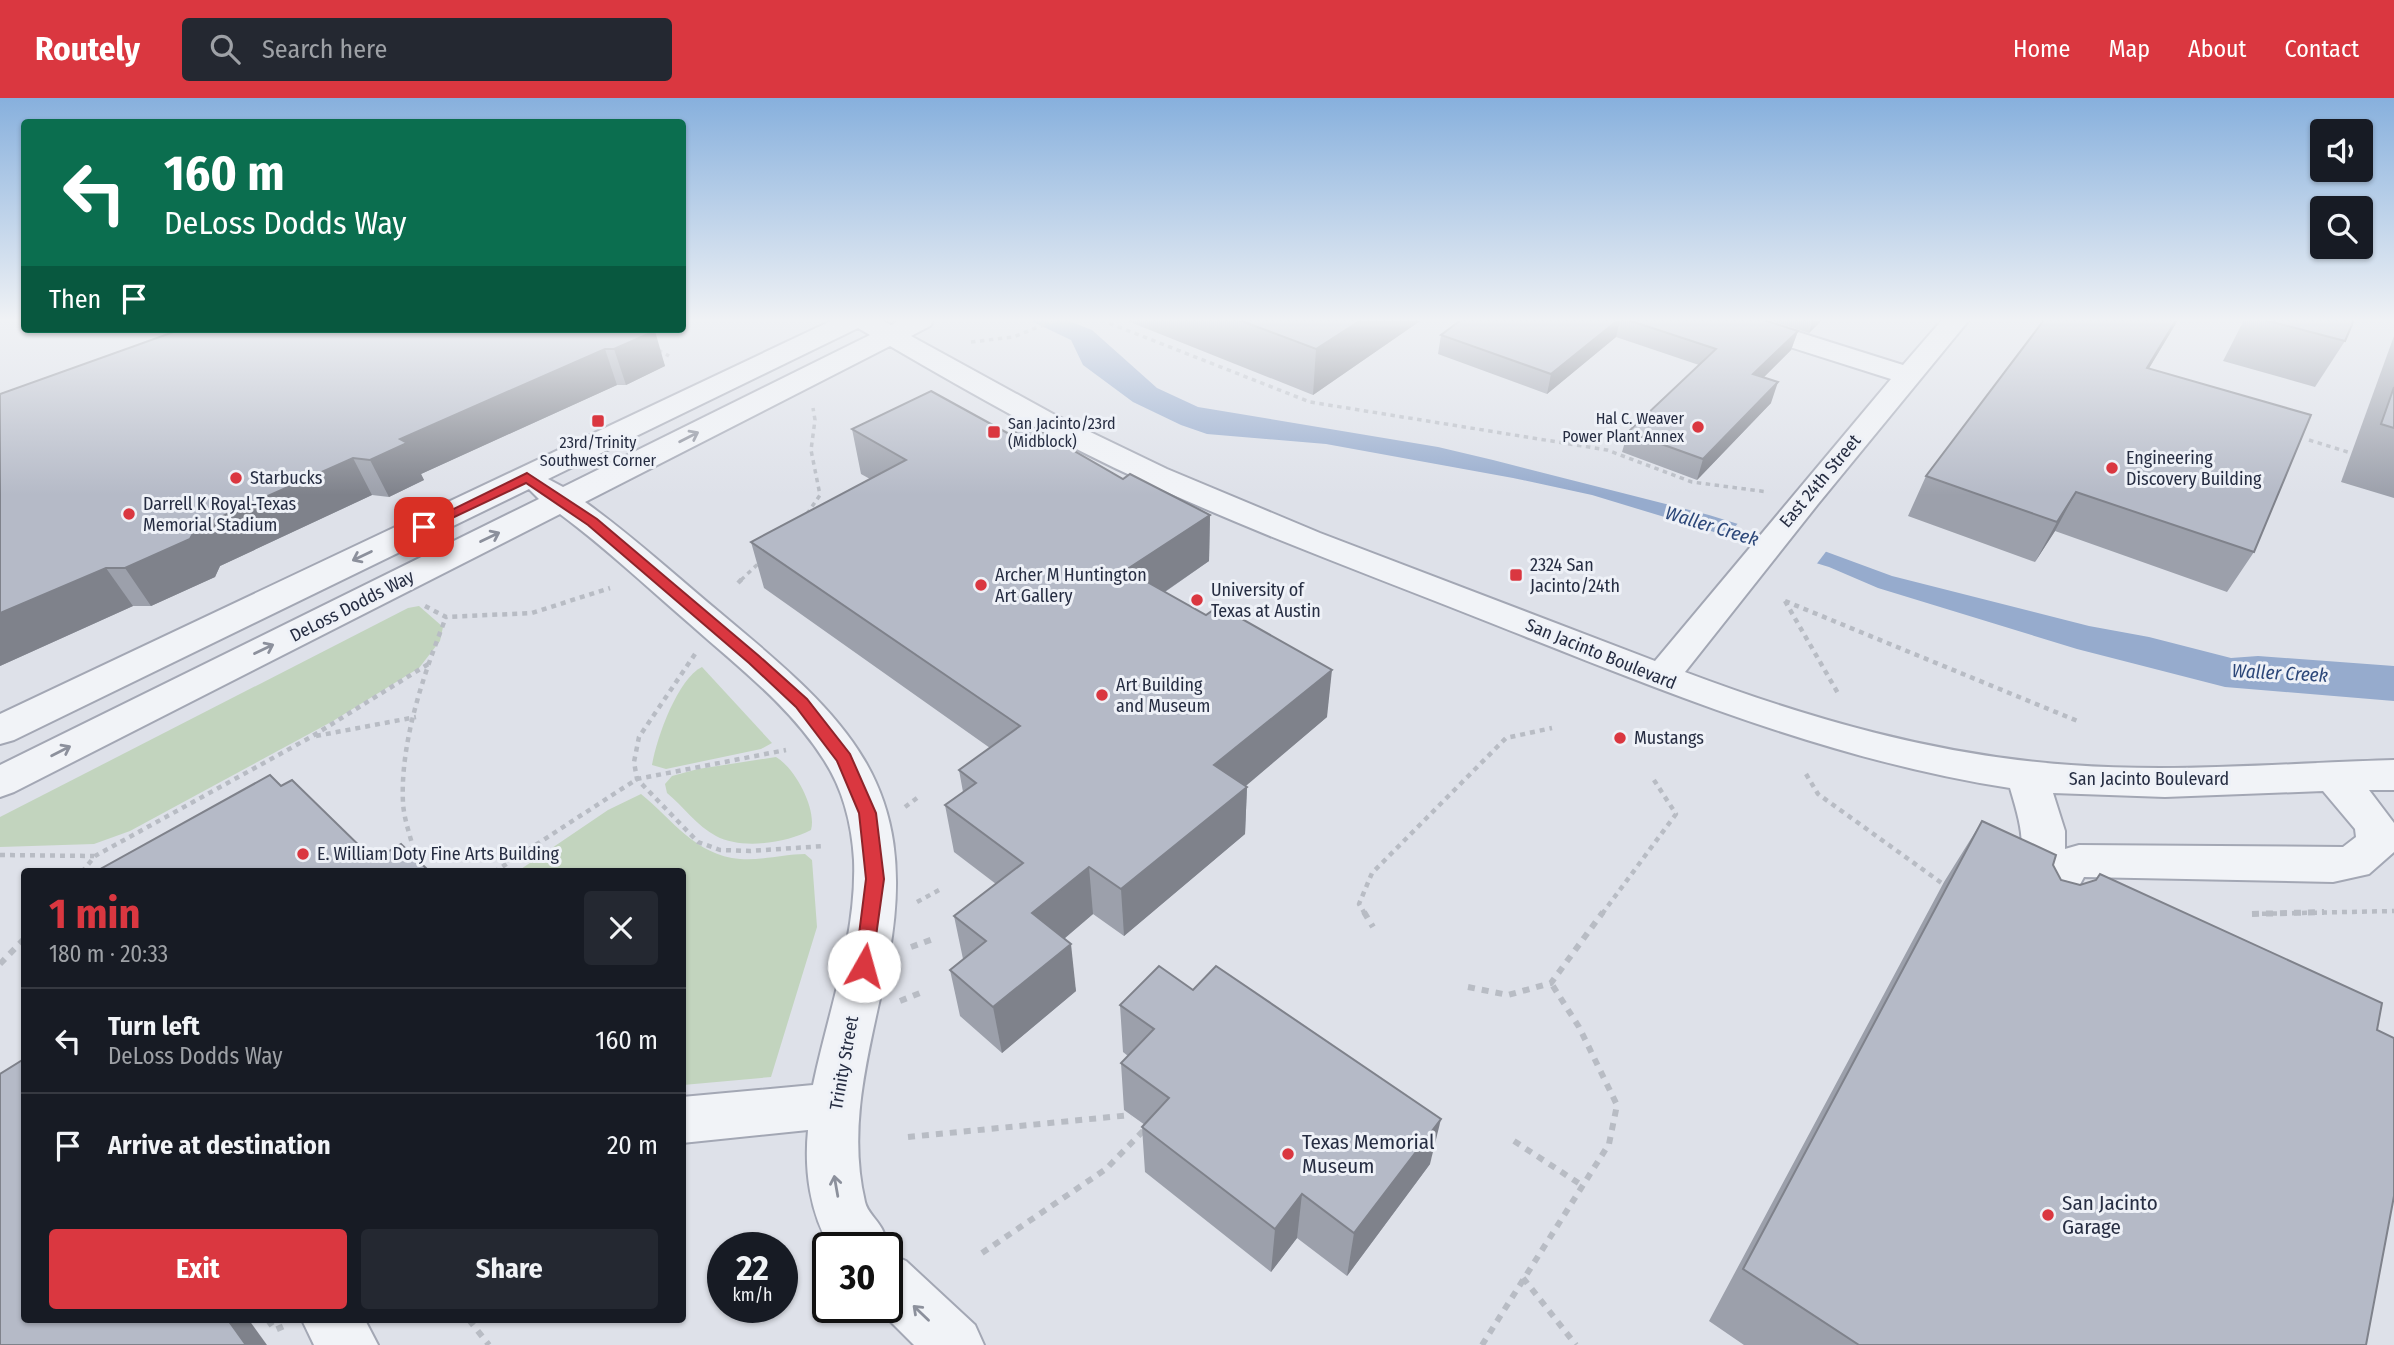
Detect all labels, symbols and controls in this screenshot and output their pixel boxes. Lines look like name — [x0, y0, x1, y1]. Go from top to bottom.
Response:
search box — [182, 18, 672, 81]
text: Routely — [35, 29, 140, 69]
icon: search — [206, 30, 244, 68]
text: Search here — [262, 34, 387, 65]
text: Home — [2013, 35, 2070, 63]
text: Map — [2108, 35, 2150, 63]
text: About — [2188, 35, 2246, 63]
text: Contact — [2284, 35, 2359, 63]
map controls — [2310, 119, 2373, 259]
button: sound — [2310, 119, 2373, 182]
text: 160 m — [164, 144, 285, 203]
icon: left — [49, 147, 140, 238]
button: search — [2310, 196, 2373, 259]
text: DeLoss Dodds Way — [164, 204, 407, 242]
icon: arrive — [115, 280, 153, 318]
text: Then — [49, 284, 101, 315]
place label: Hal C. Weaver Power Plant Annex — [1562, 409, 1684, 446]
marker: 23rd/Trinity Southwest Corner — [590, 413, 606, 429]
place label: San Jacinto/23rd (Midblock) — [1008, 414, 1116, 451]
marker: Hal C. Weaver Power Plant Annex — [1690, 419, 1706, 435]
marker: San Jacinto/23rd (Midblock) — [986, 424, 1002, 440]
one-way arrow — [679, 430, 699, 444]
street label: East 24th Street — [1775, 430, 1865, 532]
place label: 23rd/Trinity Southwest Corner — [540, 433, 657, 470]
place label: Engineering Discovery Building — [2126, 447, 2262, 490]
marker: Engineering Discovery Building — [2104, 460, 2120, 476]
place label: Starbucks — [250, 467, 323, 489]
marker: Starbucks — [228, 470, 244, 486]
place label: Darrell K Royal-Texas Memorial Stadium — [143, 493, 297, 536]
pin — [394, 497, 454, 557]
water label: Waller Creek — [1663, 501, 1761, 551]
marker: Darrell K Royal-Texas Memorial Stadium — [121, 506, 137, 522]
icon: arrive — [405, 508, 443, 546]
one-way arrow — [479, 529, 500, 543]
one-way arrow — [352, 550, 373, 564]
place label: 2324 San Jacinto/24th — [1530, 554, 1620, 597]
place label: Archer M Huntington Art Gallery — [995, 564, 1147, 607]
street label: DeLoss Dodds Way — [286, 565, 418, 647]
marker: 2324 San Jacinto/24th — [1508, 567, 1524, 583]
marker: Archer M Huntington Art Gallery — [973, 577, 989, 593]
place label: University of Texas at Austin — [1211, 579, 1321, 622]
marker: University of Texas at Austin — [1189, 592, 1205, 608]
street label: San Jacinto Boulevard — [1522, 614, 1680, 694]
one-way arrow — [254, 642, 274, 656]
water label: Waller Creek — [2231, 659, 2329, 687]
place label: Art Building and Museum — [1116, 674, 1210, 717]
marker: Art Building and Museum — [1094, 687, 1110, 703]
place label: Mustangs — [1634, 727, 1704, 749]
marker: Mustangs — [1612, 730, 1628, 746]
one-way arrow — [50, 744, 71, 758]
street label: San Jacinto Boulevard — [2069, 768, 2229, 790]
place label: E. William Doty Fine Arts Building — [317, 843, 560, 865]
marker: E. William Doty Fine Arts Building — [295, 846, 311, 862]
text: 1 min — [49, 889, 140, 939]
button: close — [584, 891, 658, 965]
position arrow — [827, 929, 901, 1003]
text: 180 m · 20:33 — [49, 940, 168, 968]
text: Turn left — [108, 1011, 200, 1042]
street label: Trinity Street — [825, 1014, 863, 1112]
icon: left — [49, 1022, 87, 1060]
text: 160 m — [595, 1025, 658, 1056]
text: DeLoss Dodds Way — [108, 1042, 282, 1070]
icon: arrive — [49, 1127, 87, 1165]
place label: Texas Memorial Museum — [1302, 1129, 1435, 1179]
text: Arrive at destination — [108, 1130, 331, 1161]
text: 20 m — [607, 1130, 658, 1161]
marker: Texas Memorial Museum — [1280, 1146, 1296, 1162]
one-way arrow — [829, 1176, 843, 1198]
place label: San Jacinto Garage — [2062, 1190, 2158, 1240]
marker: San Jacinto Garage — [2040, 1207, 2056, 1223]
button: Exit — [49, 1229, 347, 1309]
button: Share — [361, 1229, 658, 1309]
speed limit sign: 30 — [812, 1232, 903, 1323]
text: 22 — [736, 1247, 769, 1289]
text: km/h — [732, 1284, 773, 1306]
one-way arrow — [913, 1304, 930, 1321]

